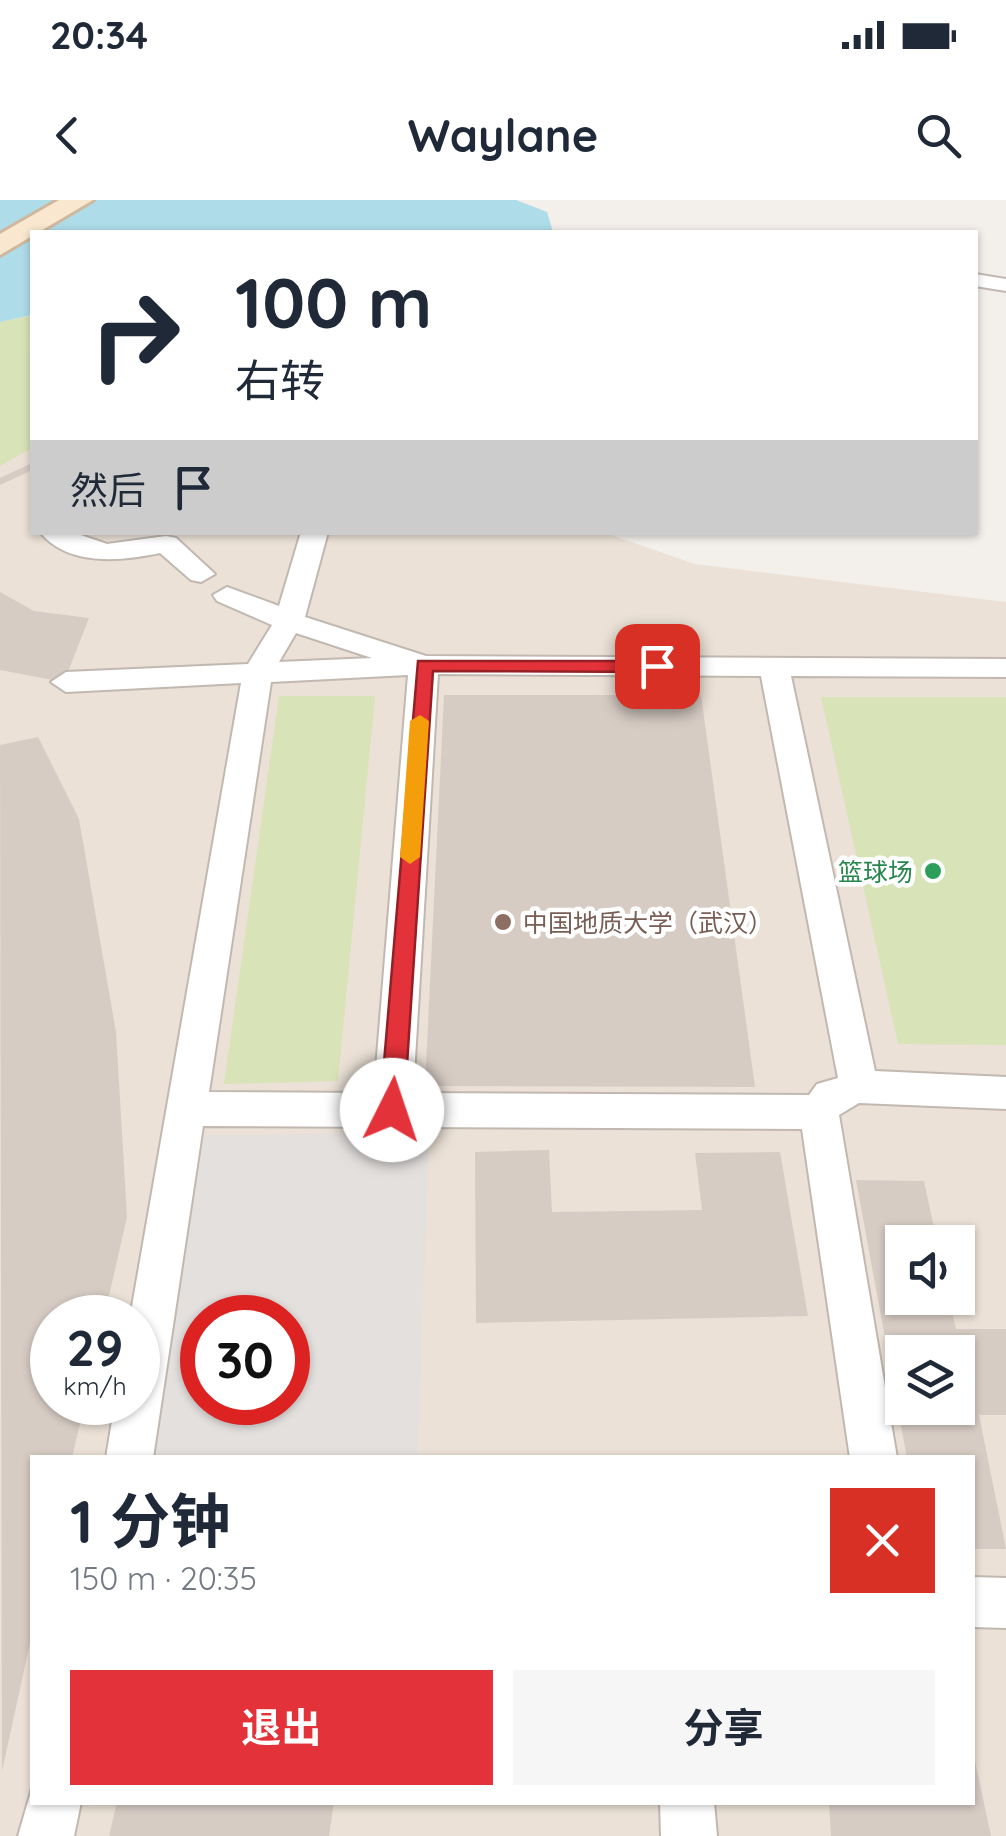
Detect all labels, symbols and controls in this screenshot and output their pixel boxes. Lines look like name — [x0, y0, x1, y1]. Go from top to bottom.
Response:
text: 20:34 — [50, 11, 148, 59]
text: Waylane — [408, 107, 598, 163]
icon: back — [40, 108, 95, 163]
icon: search — [911, 108, 966, 163]
text: 100 m — [235, 258, 432, 346]
icon: right — [70, 270, 200, 400]
text: 右转 — [235, 352, 325, 408]
icon: arrive — [166, 460, 221, 515]
text: 然后 — [70, 466, 146, 514]
pin — [615, 624, 700, 709]
icon: arrive — [630, 639, 685, 694]
place label: 篮球场 — [838, 856, 913, 887]
marker: 篮球场 — [922, 860, 944, 882]
place label: 中国地质大学（武汉） — [523, 907, 773, 938]
marker: 中国地质大学（武汉） — [492, 911, 514, 933]
position arrow — [340, 1058, 444, 1162]
map controls — [885, 1225, 975, 1425]
button: sound — [885, 1225, 975, 1315]
speed limit sign: 30 — [180, 1295, 310, 1425]
text: 29 — [67, 1316, 123, 1379]
button: layers — [885, 1335, 975, 1425]
text: km/h — [63, 1370, 127, 1401]
text: 1 分钟 — [70, 1483, 230, 1558]
button: close — [830, 1488, 935, 1593]
text: 150 m · 20:35 — [70, 1558, 257, 1598]
button: 退出 — [70, 1670, 493, 1785]
button: 分享 — [513, 1670, 935, 1785]

